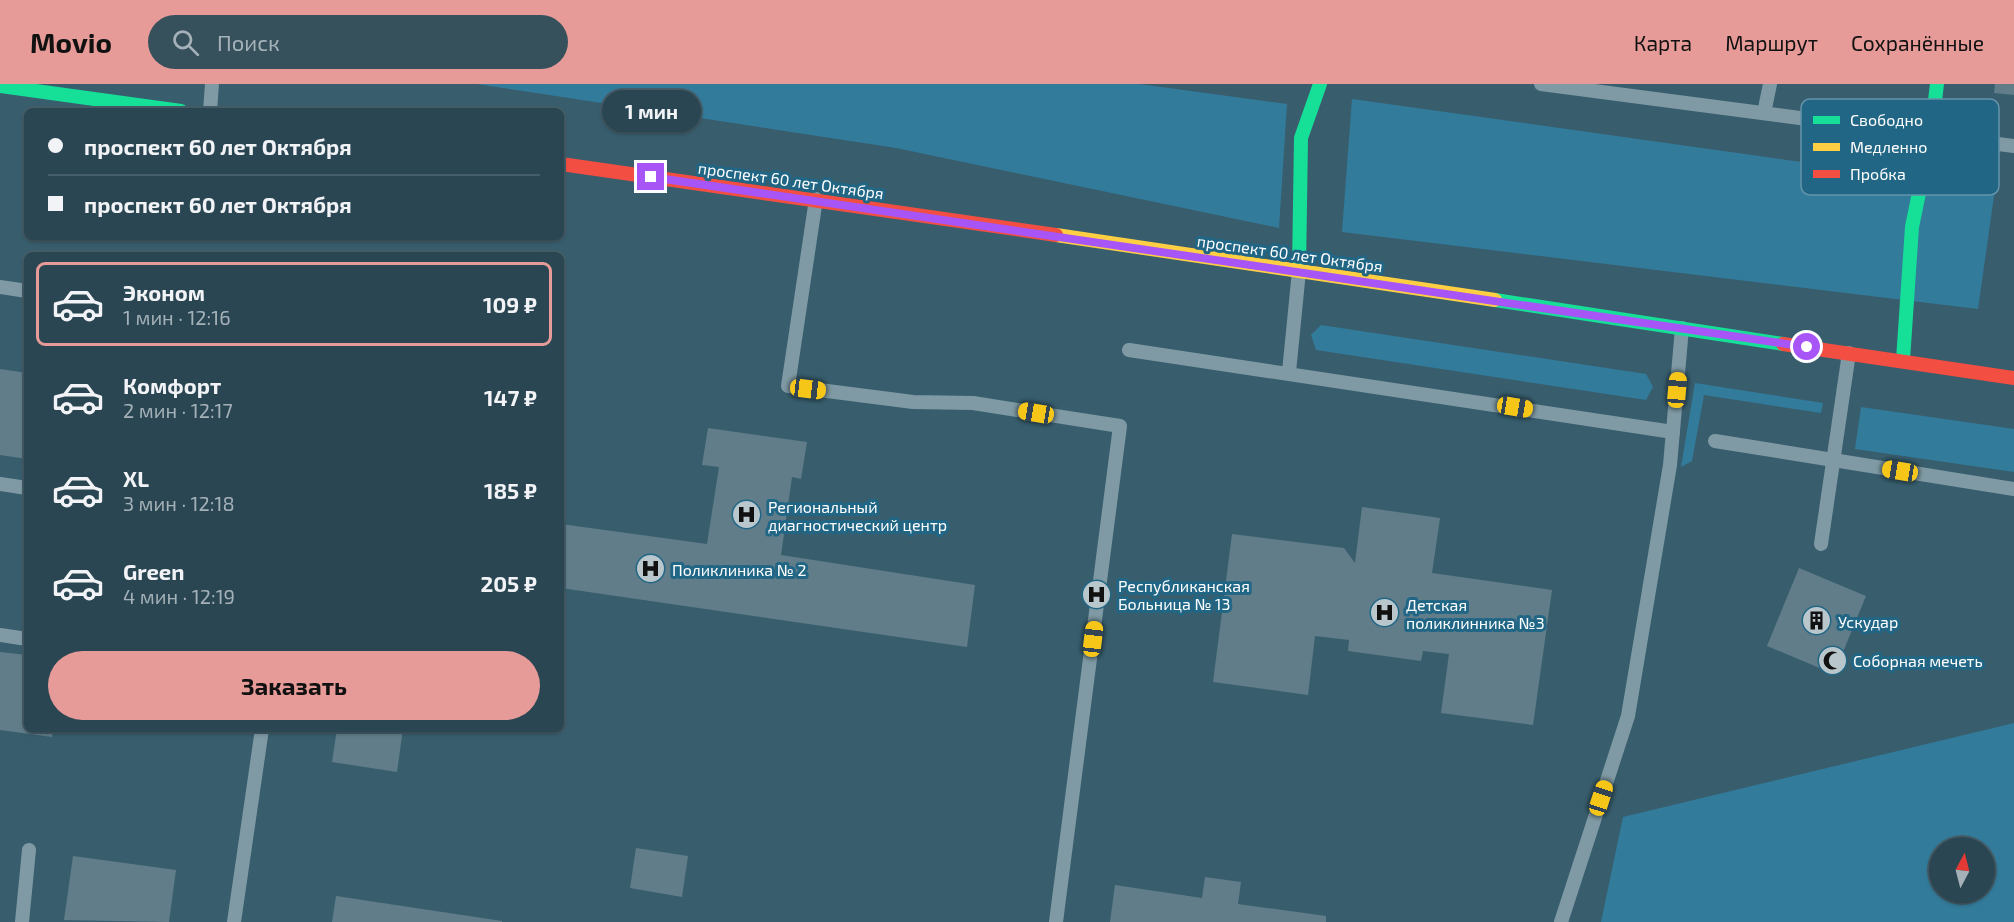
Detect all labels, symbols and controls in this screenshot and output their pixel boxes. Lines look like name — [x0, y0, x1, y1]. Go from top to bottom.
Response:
search box — [148, 15, 568, 69]
text: Movio — [30, 25, 112, 59]
icon: search — [169, 26, 202, 59]
text: Поиск — [217, 29, 280, 55]
text: Карта — [1634, 30, 1692, 55]
text: Маршрут — [1725, 30, 1818, 55]
text: Сохранённые — [1851, 30, 1984, 55]
callout: 1 мин — [602, 90, 700, 132]
text: 1 мин — [625, 99, 678, 123]
legend — [1801, 99, 1999, 195]
text: Свободно — [1850, 110, 1923, 129]
text: проспект 60 лет Октября — [84, 133, 352, 159]
text: Медленно — [1850, 137, 1927, 156]
street label: проспект 60 лет Октября — [697, 158, 885, 202]
route end — [637, 163, 664, 190]
text: Пробка — [1850, 164, 1906, 183]
text: проспект 60 лет Октября — [84, 191, 352, 217]
street label: проспект 60 лет Октября — [1196, 231, 1384, 275]
icon: car — [51, 277, 105, 331]
text: Эконом — [123, 279, 205, 305]
text: 109 ₽ — [483, 291, 537, 317]
text: 1 мин · 12:16 — [123, 305, 231, 329]
route start — [1793, 333, 1820, 360]
icon: car — [51, 370, 105, 424]
car — [1666, 371, 1688, 409]
text: Комфорт — [123, 372, 221, 398]
car — [789, 378, 827, 400]
text: 147 ₽ — [484, 384, 537, 410]
car — [1496, 395, 1534, 419]
text: 2 мин · 12:17 — [123, 398, 233, 422]
car — [1017, 401, 1055, 425]
car — [1881, 459, 1919, 483]
icon: car — [51, 463, 105, 517]
text: XL — [123, 465, 149, 491]
text: 185 ₽ — [484, 477, 537, 503]
text: 3 мин · 12:18 — [123, 491, 235, 515]
place label: Региональный диагностический центр — [768, 497, 947, 534]
hospital icon: Региональный диагностический центр — [731, 499, 763, 531]
hospital icon: Поликлиника № 2 — [635, 553, 667, 585]
icon: car — [51, 556, 105, 610]
text: Green — [123, 558, 185, 584]
place label: Поликлиника № 2 — [672, 560, 806, 579]
text: 205 ₽ — [480, 570, 537, 596]
place label: Республиканская Больница № 13 — [1118, 576, 1250, 613]
hospital icon: Республиканская Больница № 13 — [1081, 578, 1113, 610]
text: 4 мин · 12:19 — [123, 584, 235, 608]
place label: Детская поликлинника №3 — [1406, 595, 1545, 632]
hospital icon: Детская поликлинника №3 — [1369, 597, 1401, 629]
building icon: Ускудар — [1801, 605, 1833, 637]
place label: Ускудар — [1838, 612, 1898, 632]
car — [1082, 620, 1104, 658]
mosque icon: Соборная мечеть — [1816, 644, 1848, 676]
button: Заказать — [48, 651, 540, 720]
place label: Соборная мечеть — [1853, 651, 1983, 670]
car — [1587, 778, 1615, 818]
north arrow — [1929, 837, 1995, 903]
map controls — [1929, 837, 1995, 903]

